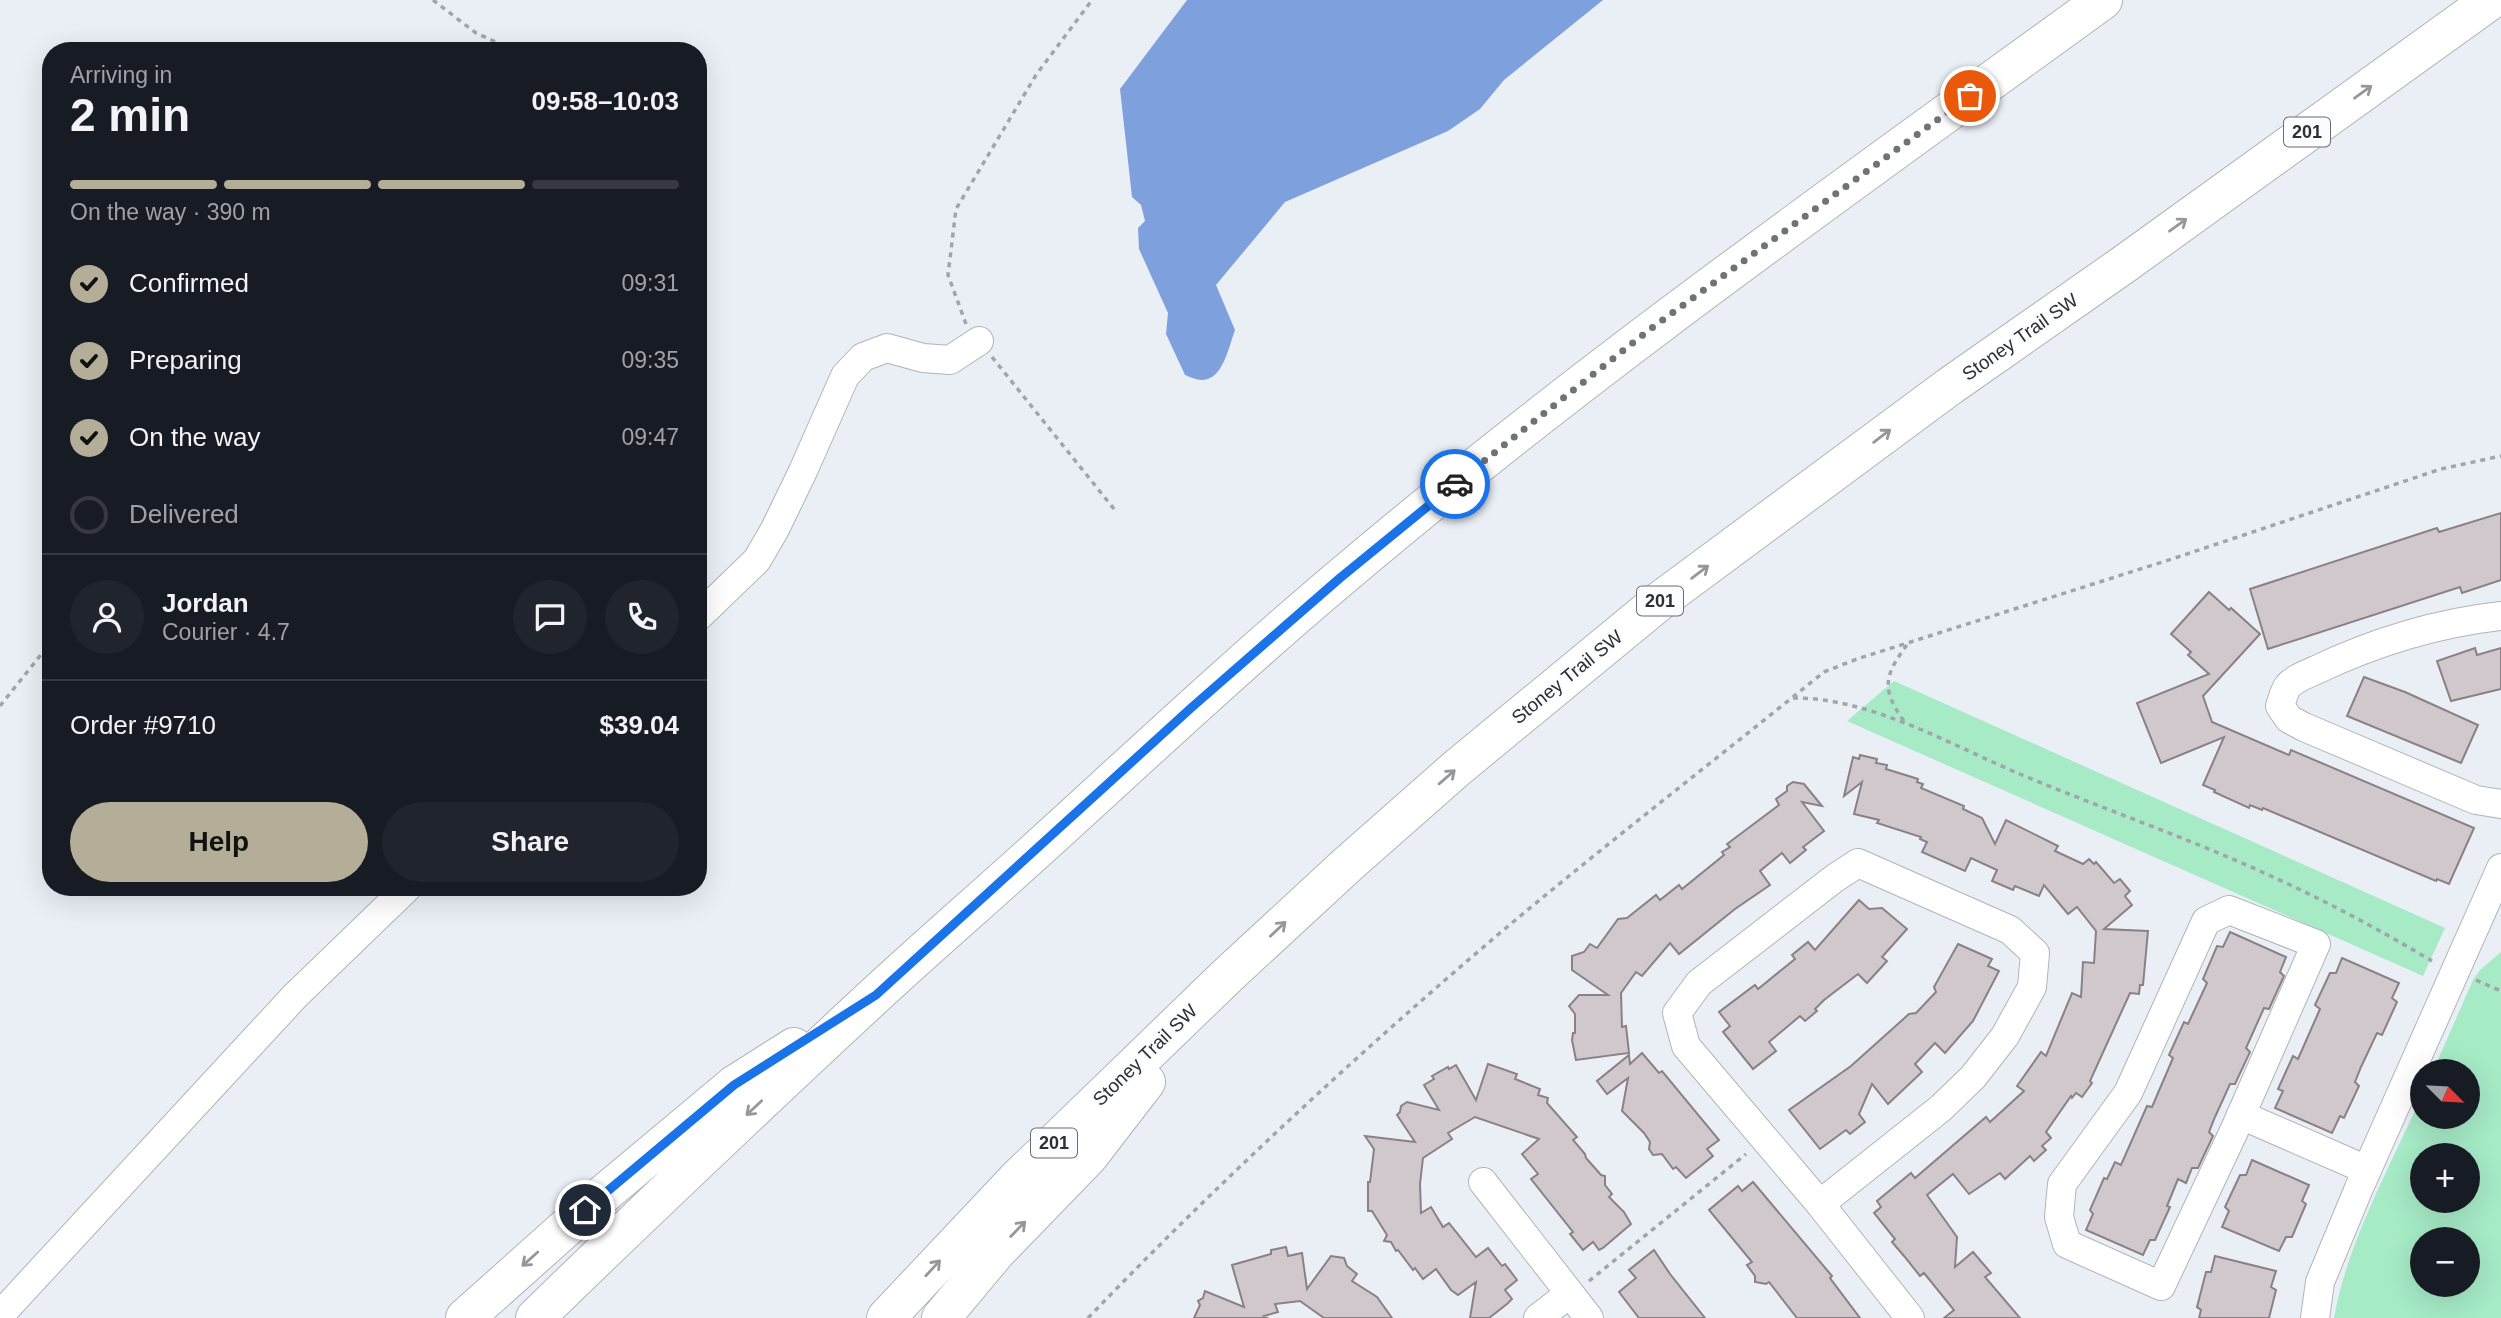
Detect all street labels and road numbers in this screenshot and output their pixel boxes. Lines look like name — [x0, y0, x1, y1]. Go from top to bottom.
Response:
road number: 201 — [2284, 118, 2330, 146]
street label: Stoney Trail SW — [1958, 289, 2082, 385]
road number: 201 — [1637, 586, 1683, 616]
street label: Stoney Trail SW — [1507, 626, 1627, 728]
street label: Stoney Trail SW — [1089, 1000, 1201, 1110]
road number: 201 — [1031, 1128, 1077, 1158]

